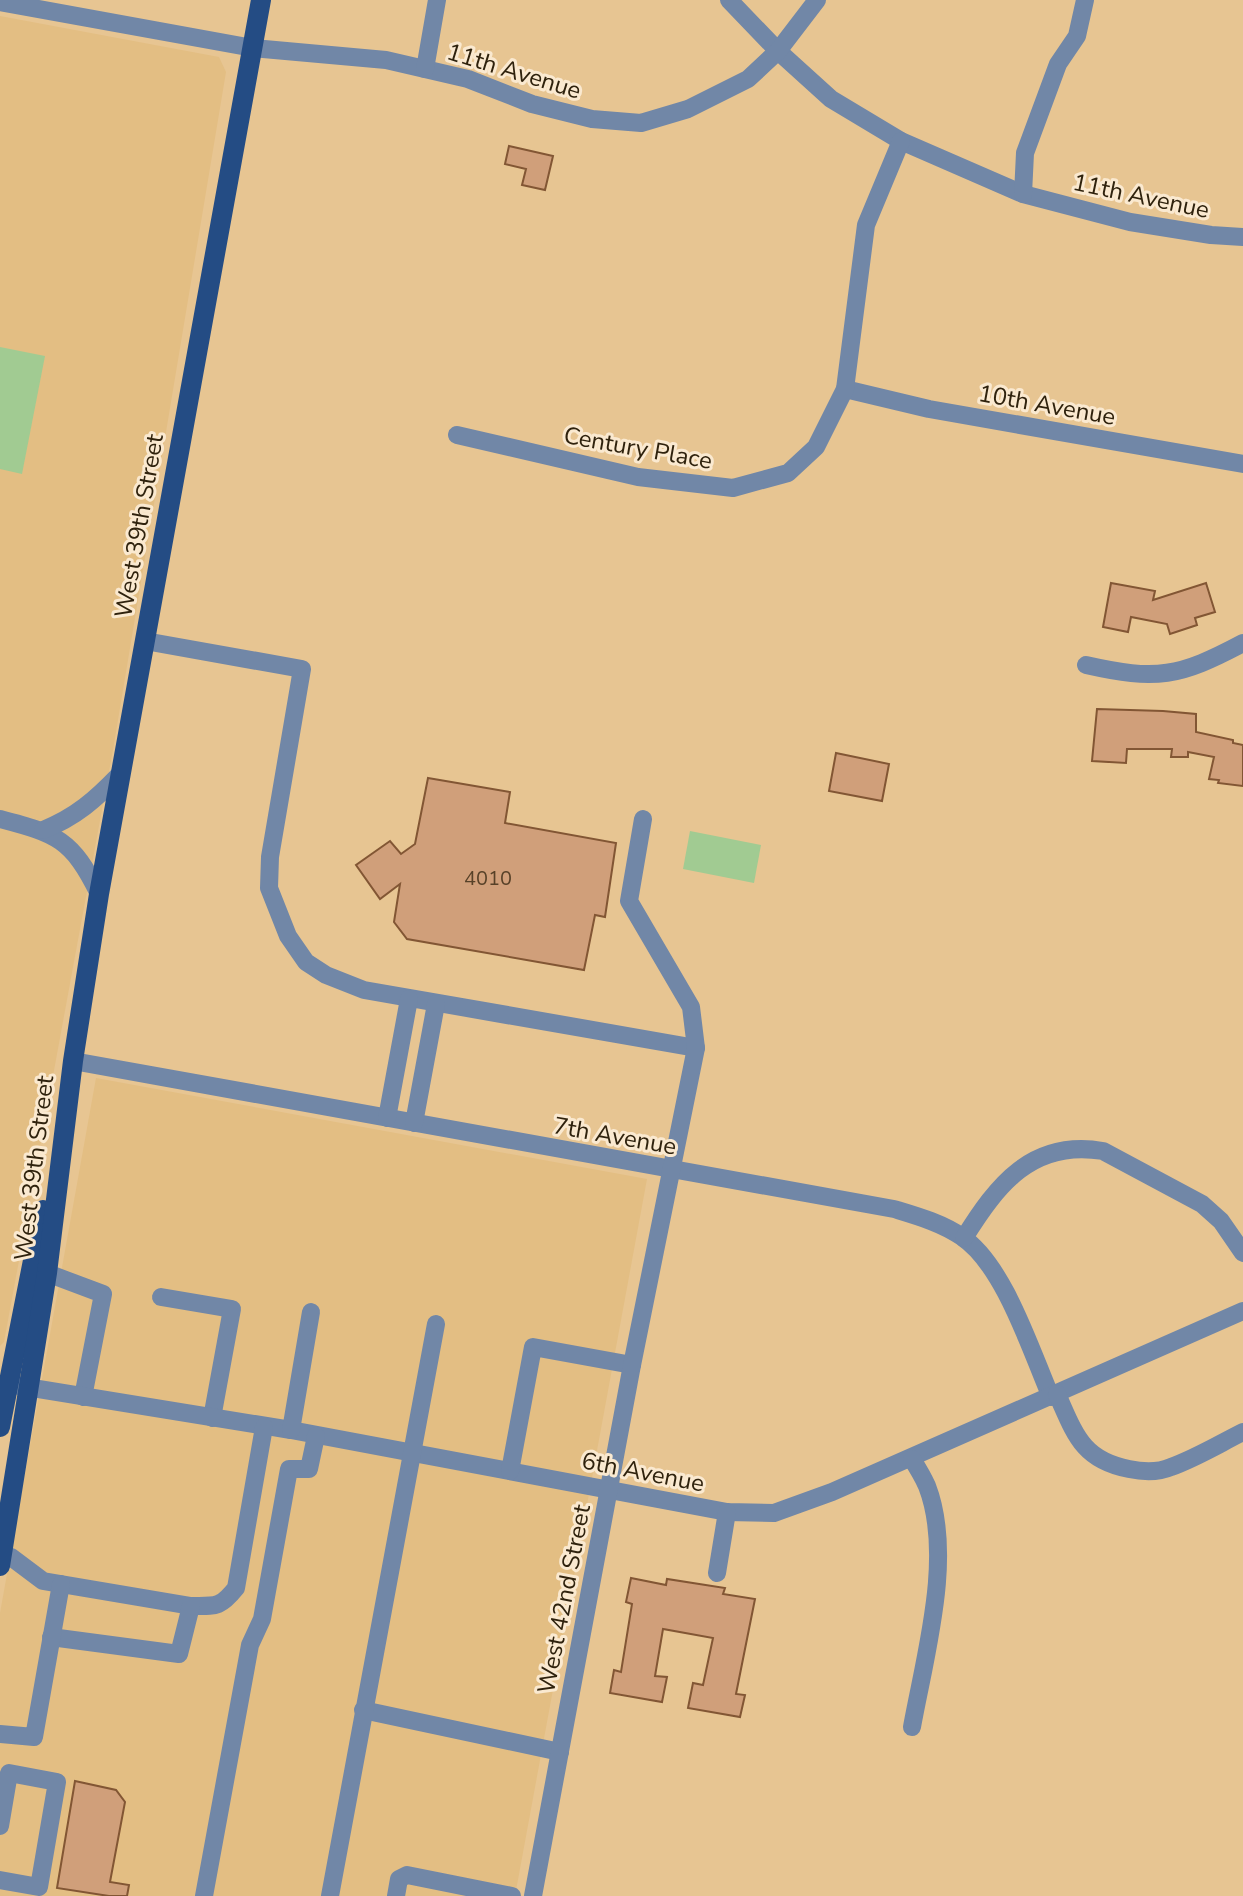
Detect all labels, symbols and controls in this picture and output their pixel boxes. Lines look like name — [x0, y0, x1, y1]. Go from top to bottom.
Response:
street label: 11th Avenue — [443, 35, 585, 107]
street label: 11th Avenue — [1070, 166, 1212, 226]
street label: 10th Avenue — [976, 377, 1118, 433]
street label: Century Place — [561, 419, 715, 477]
street label: West 39th Street — [107, 431, 171, 620]
house number: 4010 — [464, 865, 512, 892]
street label: West 39th Street — [7, 1073, 61, 1262]
street label: 7th Avenue — [551, 1109, 679, 1163]
street label: 6th Avenue — [579, 1444, 707, 1500]
street label: West 42nd Street — [530, 1501, 598, 1696]

